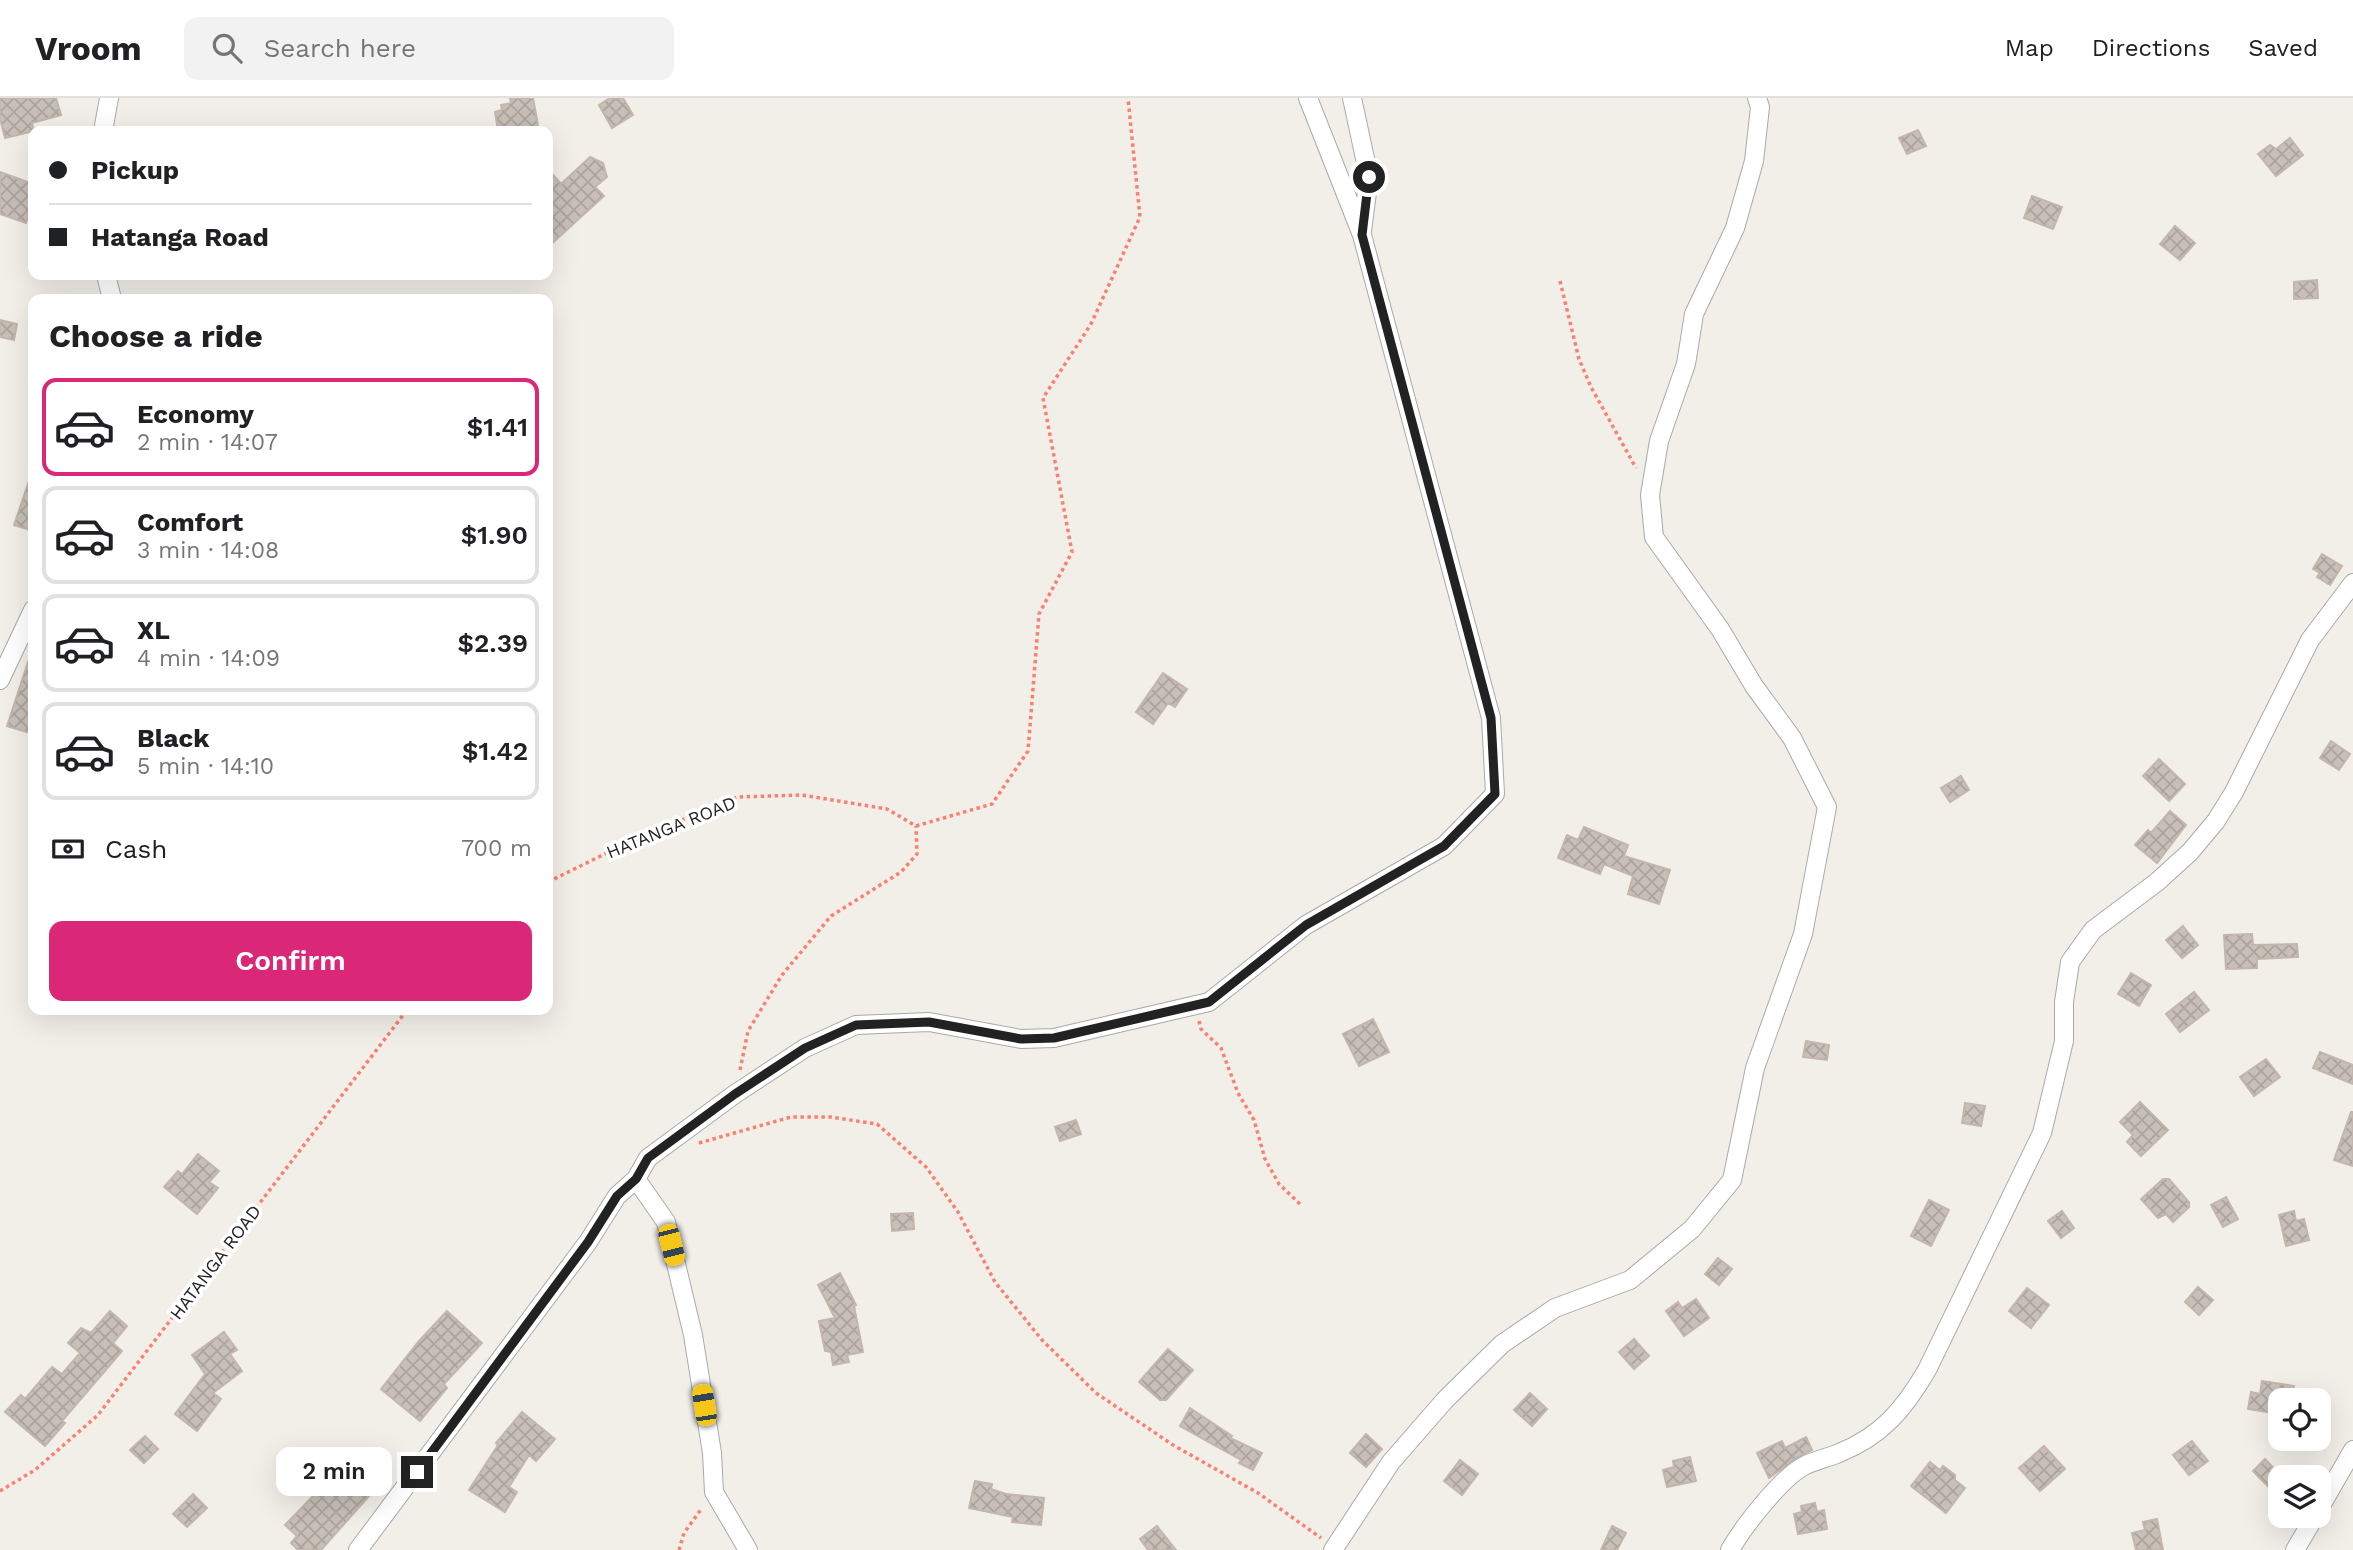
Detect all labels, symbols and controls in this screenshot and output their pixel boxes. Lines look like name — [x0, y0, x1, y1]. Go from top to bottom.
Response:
search box — [184, 17, 674, 80]
text: Vroom — [35, 29, 142, 68]
icon: search — [208, 29, 246, 67]
text: Search here — [264, 33, 416, 63]
text: Map — [2005, 34, 2054, 62]
text: Directions — [2092, 34, 2210, 62]
text: Saved — [2248, 34, 2318, 62]
text: Pickup — [91, 155, 179, 185]
route start — [1353, 161, 1385, 193]
text: Hatanga Road — [91, 222, 269, 252]
text: Choose a ride — [49, 317, 263, 355]
icon: car — [53, 396, 116, 459]
text: Economy — [137, 399, 254, 429]
text: $1.41 — [467, 412, 528, 442]
text: 2 min · 14:07 — [137, 429, 278, 456]
icon: car — [53, 504, 116, 567]
text: Comfort — [137, 507, 243, 537]
text: $1.90 — [461, 520, 528, 550]
text: 3 min · 14:08 — [137, 537, 279, 564]
icon: car — [53, 612, 116, 675]
text: XL — [137, 615, 170, 645]
text: $2.39 — [457, 628, 528, 658]
text: 4 min · 14:09 — [137, 645, 280, 672]
icon: car — [53, 720, 116, 783]
text: Black — [137, 723, 209, 753]
text: $1.42 — [462, 736, 528, 766]
text: 5 min · 14:10 — [137, 753, 274, 780]
street label: HATANGA ROAD — [603, 791, 739, 863]
icon: cash — [49, 830, 87, 868]
text: Cash — [105, 834, 167, 864]
text: 700 m — [461, 835, 532, 862]
button: Confirm — [49, 921, 532, 1001]
street label: HATANGA ROAD — [165, 1201, 265, 1323]
car — [656, 1222, 687, 1268]
car — [691, 1383, 718, 1427]
map controls — [2268, 1388, 2331, 1528]
button: locate — [2268, 1388, 2331, 1451]
callout: 2 min — [277, 1448, 392, 1496]
route end — [401, 1456, 433, 1488]
text: 2 min — [302, 1458, 366, 1485]
button: layers — [2268, 1465, 2331, 1528]

